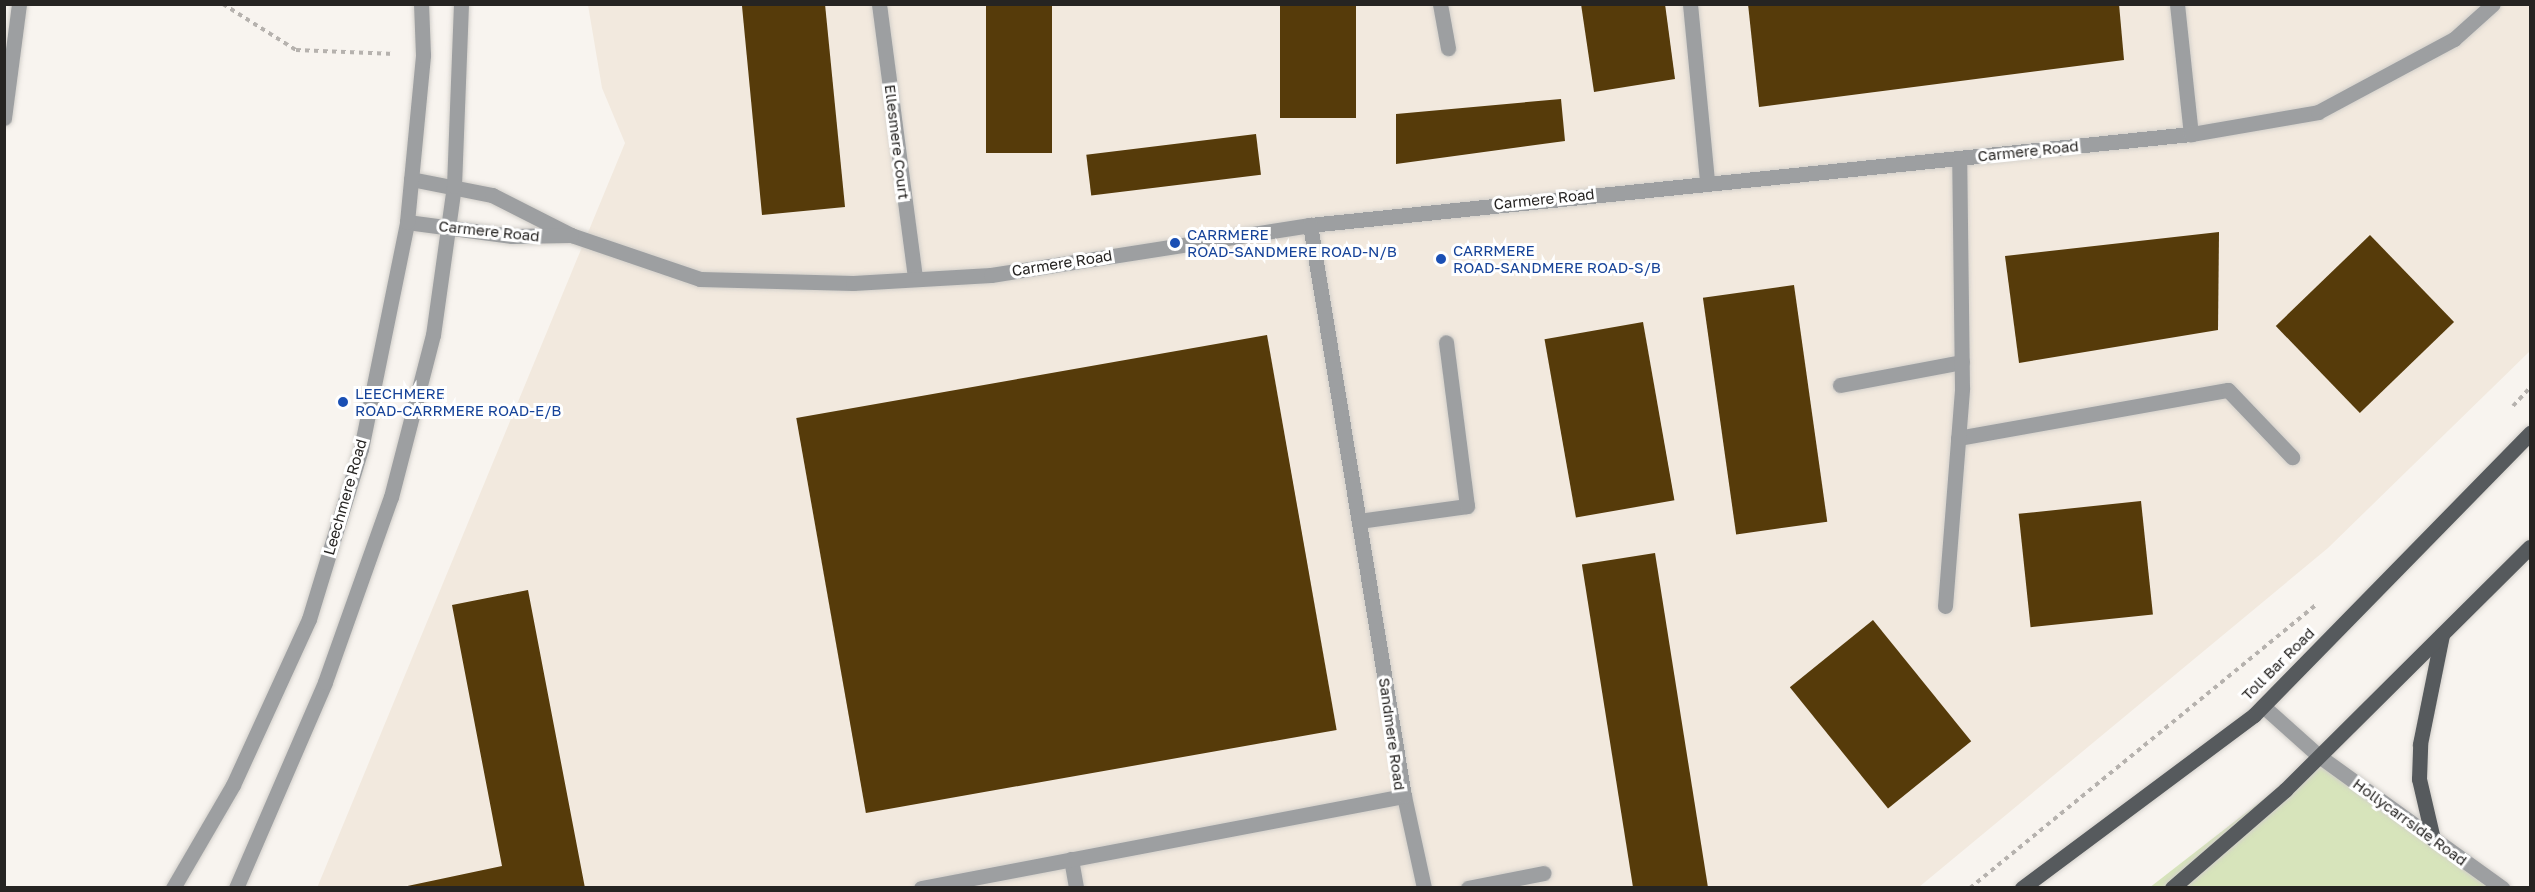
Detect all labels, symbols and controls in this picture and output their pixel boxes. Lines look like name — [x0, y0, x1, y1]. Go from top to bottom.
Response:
street label: Ellesmere Court — [881, 83, 913, 201]
street label: Carmere Road — [1977, 137, 2079, 165]
street label: Carmere Road — [1493, 185, 1595, 213]
street label: Carmere Road — [438, 217, 540, 245]
place label: CARRMERE ROAD-SANDMERE ROAD-N/B — [1187, 225, 1397, 260]
marker: CARRMERE ROAD-SANDMERE ROAD-N/B — [1168, 236, 1182, 250]
place label: CARRMERE ROAD-SANDMERE ROAD-S/B — [1453, 241, 1661, 276]
street label: Carmere Road — [1011, 246, 1113, 280]
marker: CARRMERE ROAD-SANDMERE ROAD-S/B — [1434, 252, 1448, 266]
place label: LEECHMERE ROAD-CARRMERE ROAD-E/B — [355, 384, 561, 419]
marker: LEECHMERE ROAD-CARRMERE ROAD-E/B — [336, 395, 350, 409]
street label: Leechmere Road — [320, 437, 370, 557]
street label: Toll Bar Road — [2238, 624, 2318, 704]
street label: Sandmere Road — [1375, 677, 1409, 791]
street label: Hollycarrside Road — [2349, 775, 2471, 869]

